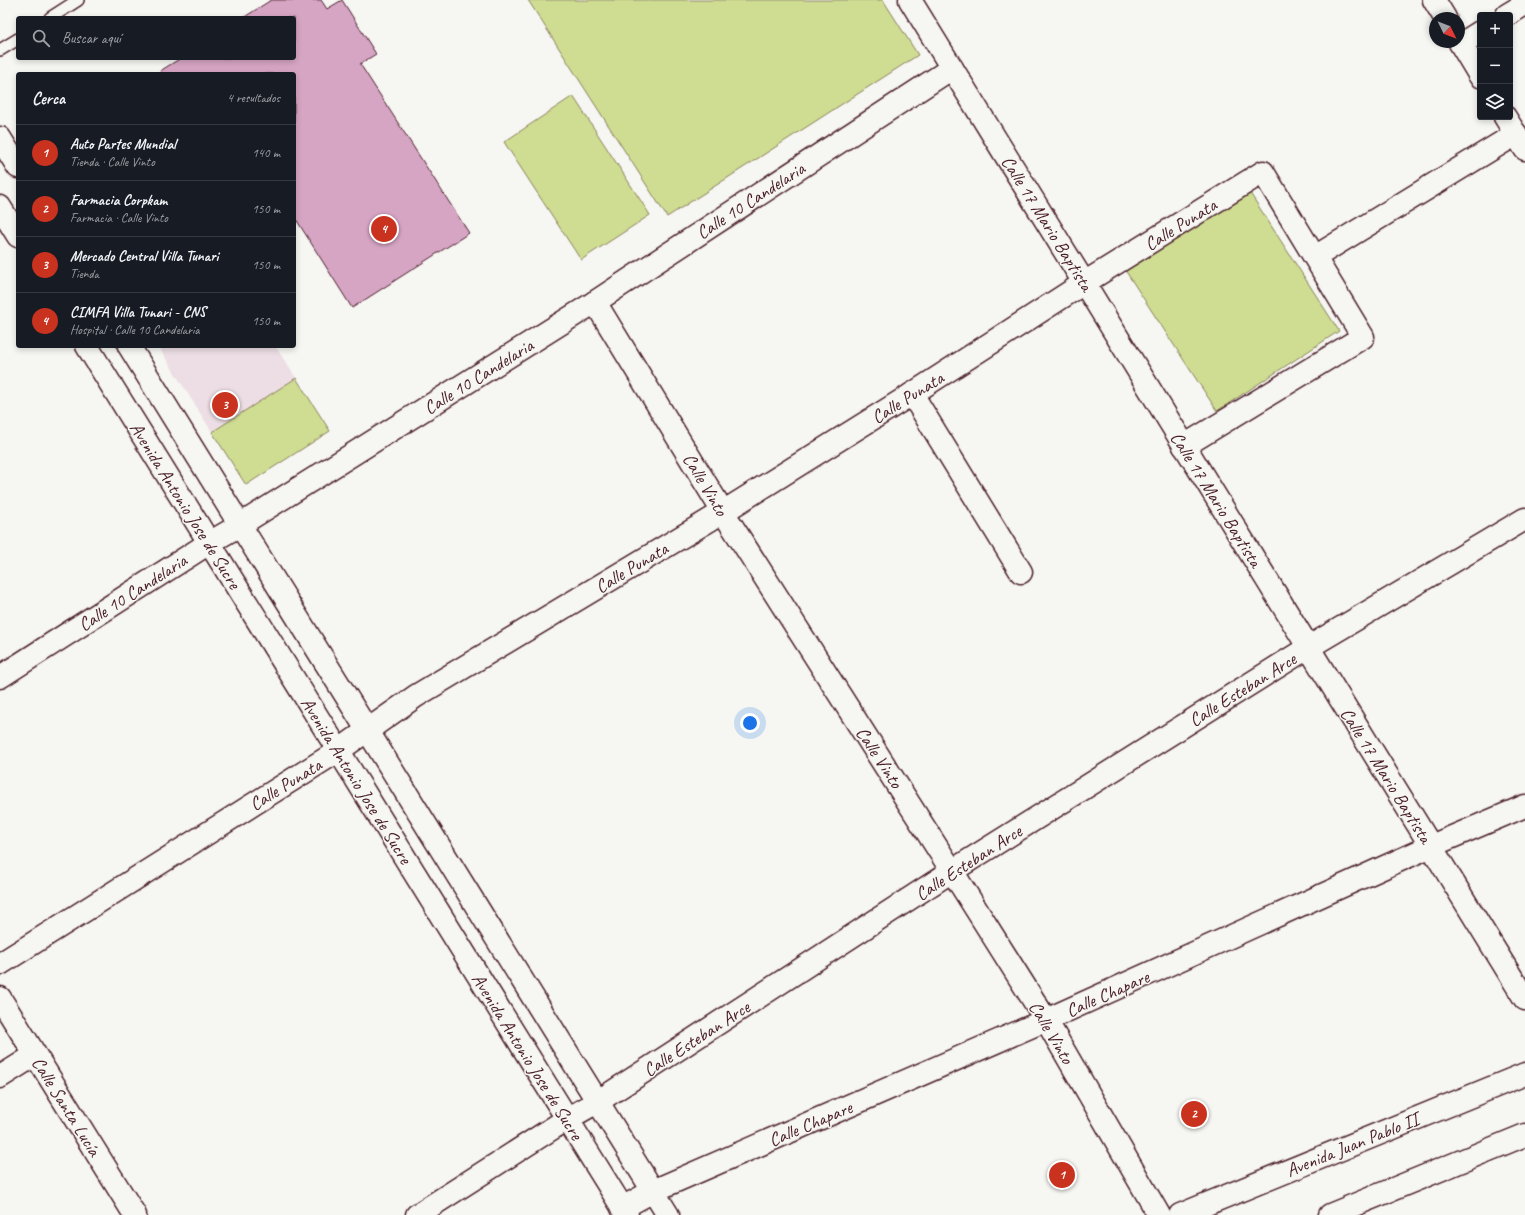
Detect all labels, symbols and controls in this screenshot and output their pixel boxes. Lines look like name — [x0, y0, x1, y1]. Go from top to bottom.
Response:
north arrow — [1429, 12, 1465, 48]
map controls — [1477, 12, 1513, 120]
button: + — [1477, 12, 1513, 48]
search box — [16, 16, 296, 60]
icon: search — [30, 27, 52, 49]
text: Buscar aquí — [62, 29, 121, 48]
button: − — [1477, 48, 1513, 84]
button: layers — [1477, 84, 1513, 120]
text: Cerca — [32, 88, 65, 109]
text: 4 resultados — [227, 90, 280, 106]
text: Auto Partes Mundial — [70, 135, 176, 154]
text: 1 — [42, 145, 48, 161]
text: 140 m — [252, 145, 280, 161]
street label: Calle 17 Mario Baptista — [996, 151, 1100, 298]
text: Tienda · Calle Vinto — [70, 154, 155, 170]
street label: Calle 10 Candelaria — [692, 156, 811, 245]
text: Farmacia Corpkam — [70, 191, 167, 210]
street label: Calle Punata — [1140, 193, 1222, 256]
text: 2 — [42, 201, 48, 217]
text: 150 m — [252, 201, 280, 217]
text: Farmacia · Calle Vinto — [70, 210, 168, 226]
pin: 4 — [371, 214, 397, 244]
text: Mercado Central Villa Tunari — [70, 247, 218, 266]
text: 3 — [42, 257, 48, 273]
text: 150 m — [252, 257, 280, 273]
text: Tienda — [70, 266, 99, 282]
text: CIMFA Villa Tunari - CNS — [70, 303, 206, 322]
text: 4 — [42, 313, 48, 329]
text: 150 m — [252, 313, 280, 329]
text: Hospital · Calle 10 Candelaria — [70, 322, 200, 338]
street label: Calle 10 Candelaria — [419, 333, 539, 420]
street label: Calle Punata — [867, 366, 949, 429]
pin: 3 — [212, 390, 238, 420]
street label: Avenida Antonio Jose de Sucre — [124, 418, 247, 595]
street label: Calle 17 Mario Baptista — [1165, 427, 1269, 574]
street label: Calle Vinto — [677, 449, 734, 521]
street label: Calle Punata — [591, 536, 673, 599]
street label: Calle 10 Candelaria — [74, 548, 193, 637]
street label: Calle Esteban Arce — [1184, 646, 1302, 732]
street label: Avenida Antonio Jose de Sucre — [295, 693, 418, 870]
street label: Calle 17 Mario Baptista — [1335, 703, 1439, 850]
your location — [740, 713, 760, 733]
street label: Calle Vinto — [850, 722, 909, 794]
street label: Calle Punata — [245, 753, 327, 816]
street label: Calle Esteban Arce — [911, 819, 1028, 906]
street label: Calle Chapare — [1062, 964, 1154, 1023]
street label: Avenida Antonio Jose de Sucre — [466, 969, 589, 1146]
street label: Calle Esteban Arce — [639, 995, 756, 1082]
street label: Calle Vinto — [1023, 997, 1080, 1069]
street label: Calle Santa Lucía — [26, 1052, 107, 1162]
street label: Calle Chapare — [765, 1095, 858, 1152]
pin: 2 — [1181, 1099, 1207, 1129]
street label: Avenida Juan Pablo II — [1282, 1106, 1426, 1183]
pin: 1 — [1049, 1160, 1075, 1190]

